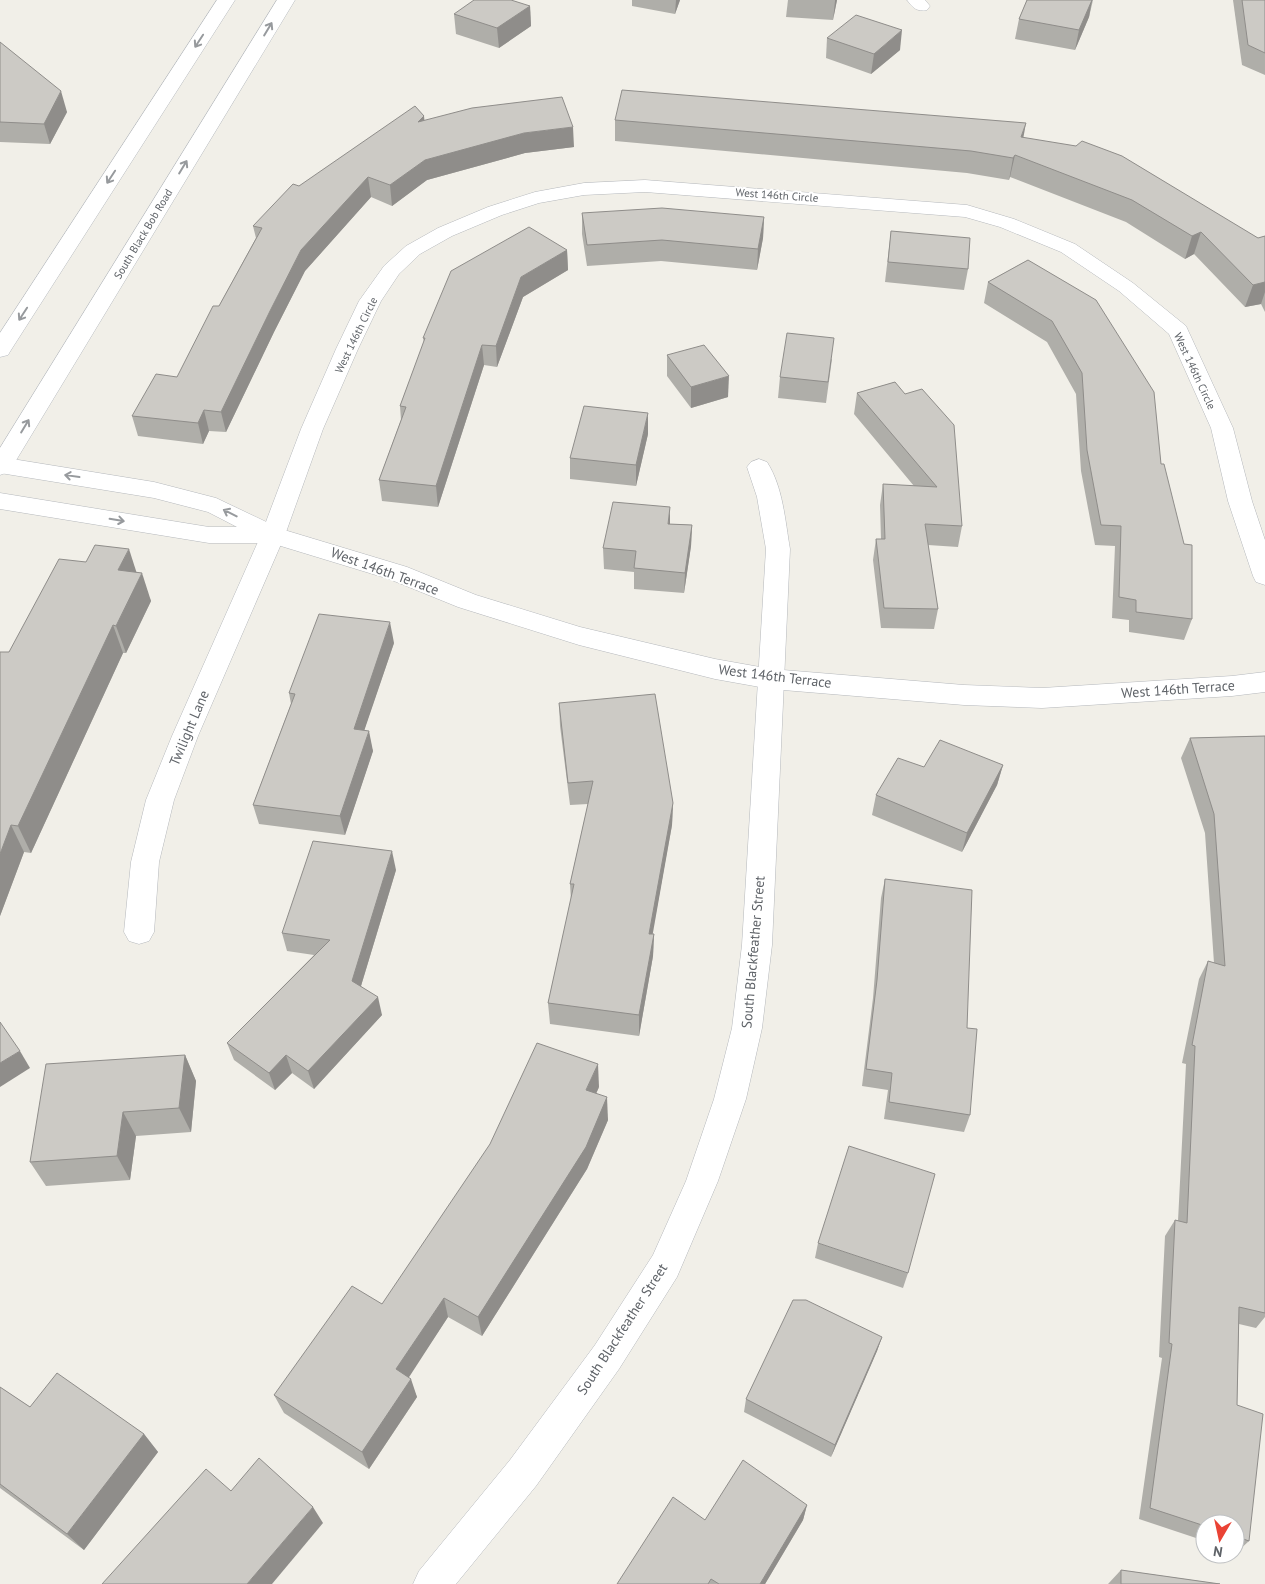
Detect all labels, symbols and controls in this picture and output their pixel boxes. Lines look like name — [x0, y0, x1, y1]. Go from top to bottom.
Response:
one-way arrow — [263, 22, 273, 36]
one-way arrow — [194, 34, 205, 48]
one-way arrow — [179, 161, 189, 175]
one-way arrow — [106, 170, 116, 184]
street label: West 146th Circle — [735, 185, 819, 205]
street label: South Black Bob Road — [111, 186, 176, 282]
street label: West 146th Circle — [332, 294, 381, 375]
one-way arrow — [18, 307, 28, 321]
street label: West 146th Circle — [1171, 330, 1219, 412]
one-way arrow — [21, 419, 31, 433]
one-way arrow — [64, 470, 80, 480]
one-way arrow — [222, 508, 237, 518]
one-way arrow — [109, 516, 125, 526]
street label: West 146th Terrace — [328, 543, 442, 599]
street label: West 146th Terrace — [717, 660, 833, 692]
street label: West 146th Terrace — [1121, 676, 1235, 702]
street label: Twilight Lane — [165, 688, 213, 768]
street label: South Blackfeather Street — [737, 875, 769, 1029]
street label: South Blackfeather Street — [573, 1260, 671, 1398]
north arrow — [1195, 1514, 1245, 1564]
text: N — [1212, 1542, 1224, 1561]

